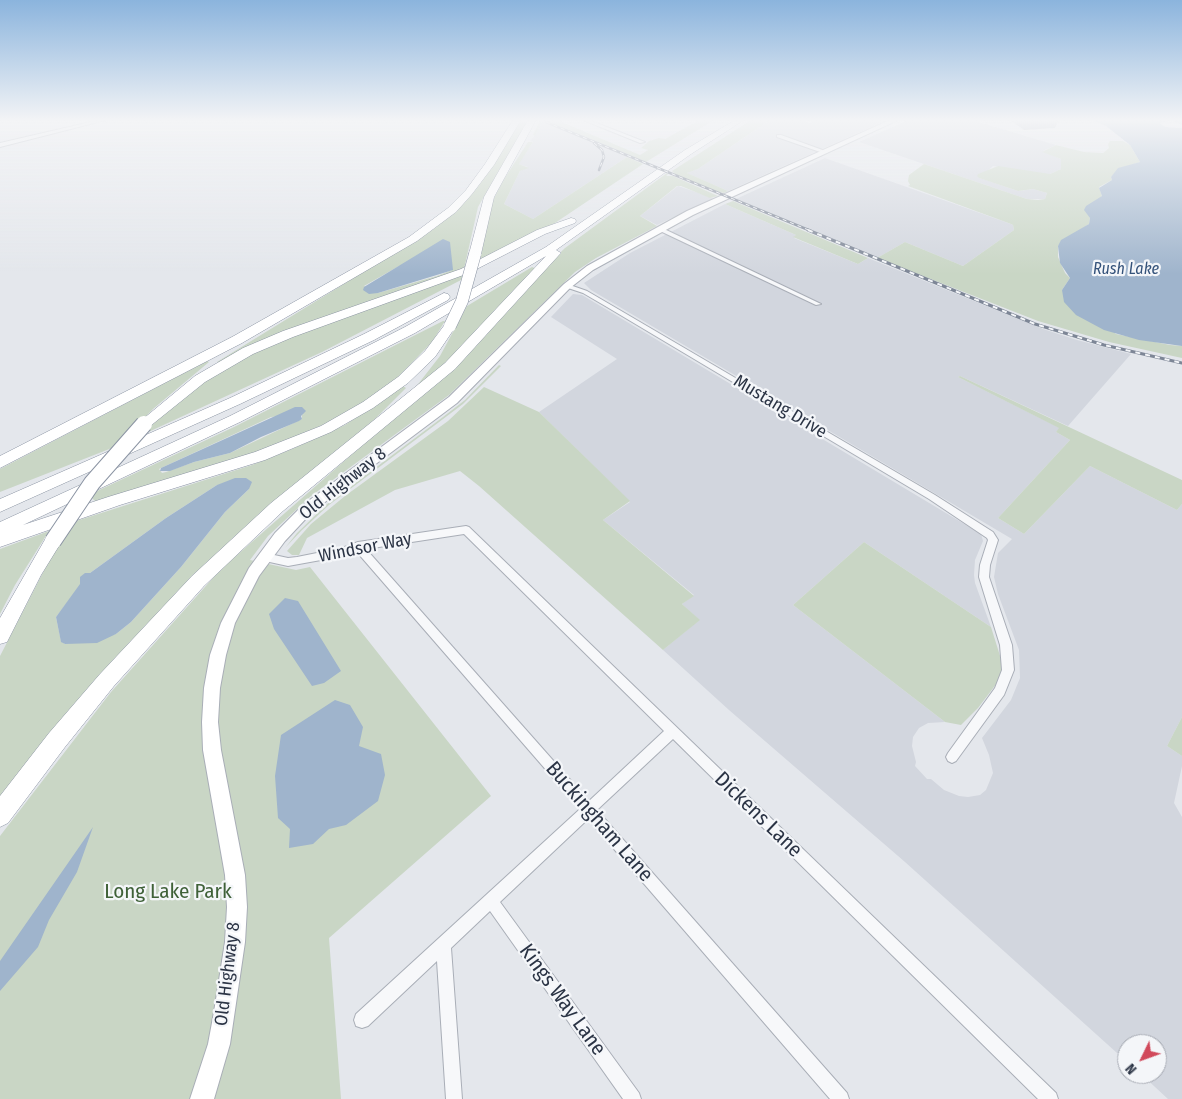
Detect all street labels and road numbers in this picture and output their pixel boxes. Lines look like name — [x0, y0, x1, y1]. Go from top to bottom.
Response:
street label: Mustang Drive — [730, 371, 830, 443]
street label: Old Highway 8 — [295, 443, 391, 525]
street label: Windsor Way — [317, 528, 413, 568]
street label: Buckingham Lane — [540, 757, 658, 887]
street label: Dickens Lane — [709, 767, 807, 863]
street label: Old Highway 8 — [211, 921, 245, 1027]
street label: Kings Way Lane — [513, 939, 611, 1061]

